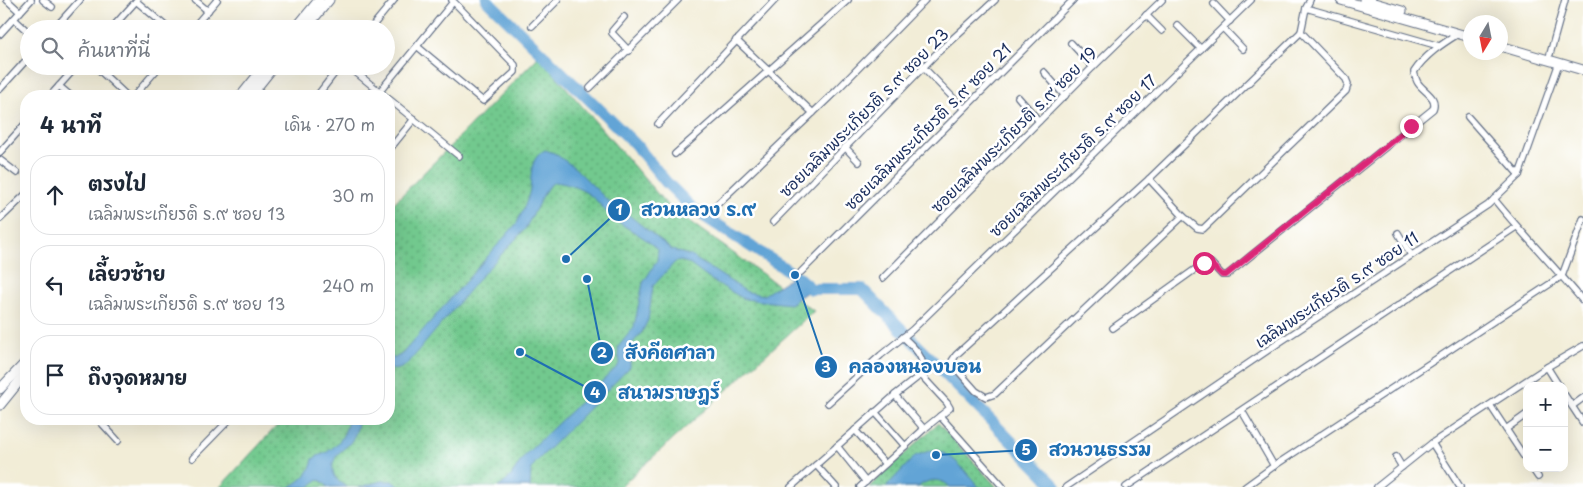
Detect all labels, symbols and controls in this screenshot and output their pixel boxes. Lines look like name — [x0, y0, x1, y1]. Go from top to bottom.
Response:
north arrow — [1463, 15, 1508, 60]
search box — [20, 20, 395, 75]
street label: ซอยเฉลิมพระเกียรติ ร.๙ ซอย 23 — [773, 22, 953, 202]
icon: search — [38, 34, 66, 62]
text: ค้นหาที่นี่ — [78, 35, 150, 63]
street label: ซอยเฉลิมพระเกียรติ ร.๙ ซอย 21 — [838, 37, 1016, 215]
street label: ซอยเฉลิมพระเกียรติ ร.๙ ซอย 19 — [924, 40, 1102, 218]
street label: ซอยเฉลิมพระเกียรติ ร.๙ ซอย 17 — [983, 68, 1162, 242]
text: 4 นาที — [40, 108, 102, 140]
text: เดิน · 270 m — [284, 112, 375, 136]
route end — [1400, 115, 1423, 138]
text: ตรงไป — [88, 169, 146, 197]
icon: ahead — [41, 181, 69, 209]
text: 30 m — [332, 183, 374, 207]
callout: สวนหลวง ร.๙ — [606, 193, 765, 226]
text: สวนหลวง ร.๙ — [641, 195, 756, 222]
text: 1 — [615, 197, 623, 220]
text: เฉลิมพระเกียรติ ร.๙ ซอย 13 — [88, 201, 285, 225]
street label: เฉลิมพระเกียรติ ร.๙ ซอย 11 — [1249, 225, 1423, 353]
route start — [1193, 252, 1216, 275]
text: เลี้ยวซ้าย — [88, 259, 165, 287]
icon: left — [41, 271, 69, 299]
text: 240 m — [322, 273, 374, 297]
text: เฉลิมพระเกียรติ ร.๙ ซอย 13 — [88, 291, 285, 315]
callout: สังคีตศาลา — [590, 336, 725, 369]
text: สังคีตศาลา — [625, 338, 715, 365]
text: 2 — [597, 340, 608, 363]
callout: คลองหนองบอน — [813, 350, 991, 383]
text: คลองหนองบอน — [849, 352, 981, 379]
text: 3 — [821, 354, 831, 377]
icon: arrive — [41, 361, 69, 389]
text: ถึงจุดหมาย — [88, 363, 187, 391]
callout: สนามราษฎร์ — [583, 376, 730, 409]
text: สนามราษฎร์ — [618, 378, 720, 405]
text: 4 — [590, 380, 600, 403]
map controls — [1523, 382, 1568, 472]
button: + — [1523, 382, 1568, 427]
button: − — [1523, 427, 1568, 472]
callout: สวนวนธรรม — [1014, 433, 1161, 466]
text: สวนวนธรรม — [1049, 435, 1151, 462]
text: 5 — [1021, 437, 1031, 460]

